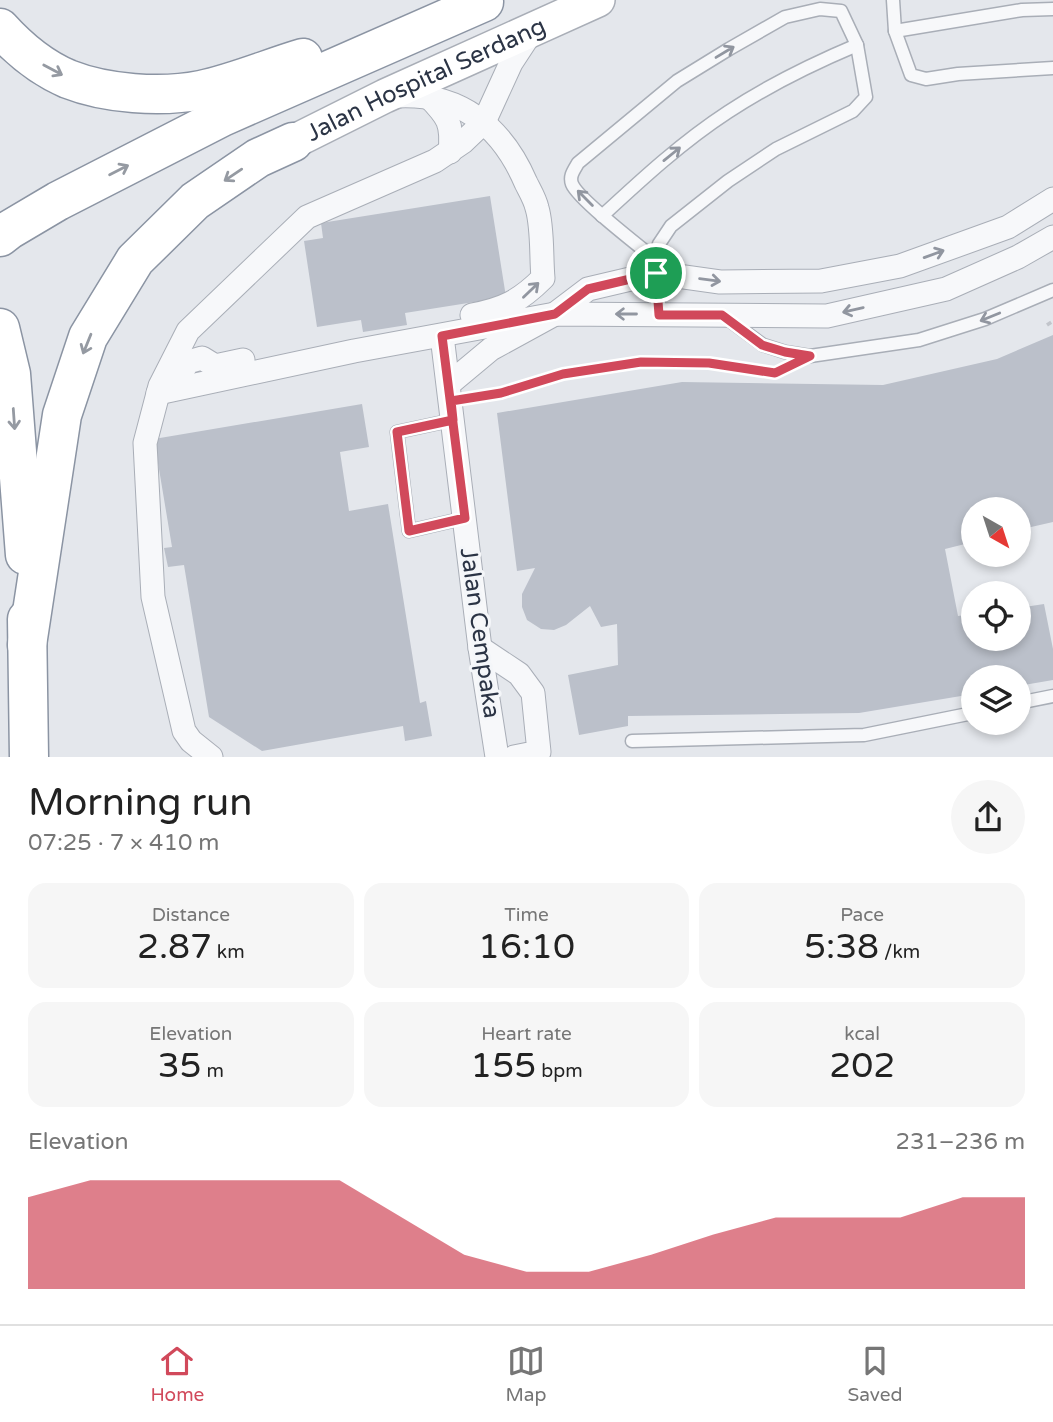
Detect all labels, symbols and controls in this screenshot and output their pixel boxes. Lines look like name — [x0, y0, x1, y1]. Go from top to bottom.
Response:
street label: Jalan Hospital Serdang — [301, 11, 550, 148]
one-way arrow — [715, 44, 735, 58]
one-way arrow — [42, 64, 63, 78]
one-way arrow — [662, 146, 680, 162]
one-way arrow — [108, 163, 129, 176]
one-way arrow — [224, 168, 243, 182]
one-way arrow — [577, 190, 594, 207]
pin — [626, 243, 686, 303]
one-way arrow — [923, 247, 945, 259]
icon: arrive — [637, 254, 675, 292]
one-way arrow — [699, 274, 721, 287]
one-way arrow — [522, 281, 539, 298]
one-way arrow — [842, 304, 865, 318]
one-way arrow — [614, 308, 637, 321]
one-way arrow — [980, 311, 1002, 324]
one-way arrow — [79, 332, 92, 354]
one-way arrow — [8, 407, 21, 430]
north arrow — [961, 497, 1031, 567]
map controls — [961, 497, 1031, 735]
street label: Jalan Cempaka — [454, 546, 506, 720]
button: locate — [961, 581, 1031, 651]
button: layers — [961, 665, 1031, 735]
text: Morning run — [28, 780, 252, 826]
button: share — [951, 780, 1025, 854]
text: 07:25 · 7 × 410 m — [28, 829, 219, 857]
text: Distance — [152, 904, 230, 926]
text: Time — [504, 904, 549, 926]
text: Pace — [840, 904, 884, 926]
text: 2.87 — [137, 926, 212, 968]
text: 16:10 — [478, 926, 575, 968]
text: 5:38 — [804, 926, 879, 968]
text: km — [212, 941, 245, 963]
text: /km — [879, 941, 920, 963]
text: Elevation — [149, 1023, 232, 1045]
text: Heart rate — [481, 1023, 572, 1045]
text: kcal — [844, 1023, 880, 1045]
text: 35 — [158, 1045, 202, 1087]
text: 155 — [470, 1045, 536, 1087]
text: 202 — [829, 1045, 895, 1087]
text: m — [202, 1060, 224, 1082]
text: bpm — [536, 1060, 583, 1082]
text: Elevation — [28, 1128, 129, 1156]
text: 231–236 m — [896, 1128, 1025, 1156]
tab: Home — [151, 1342, 204, 1406]
tab: Map — [505, 1342, 546, 1406]
tab: Saved — [848, 1342, 902, 1406]

